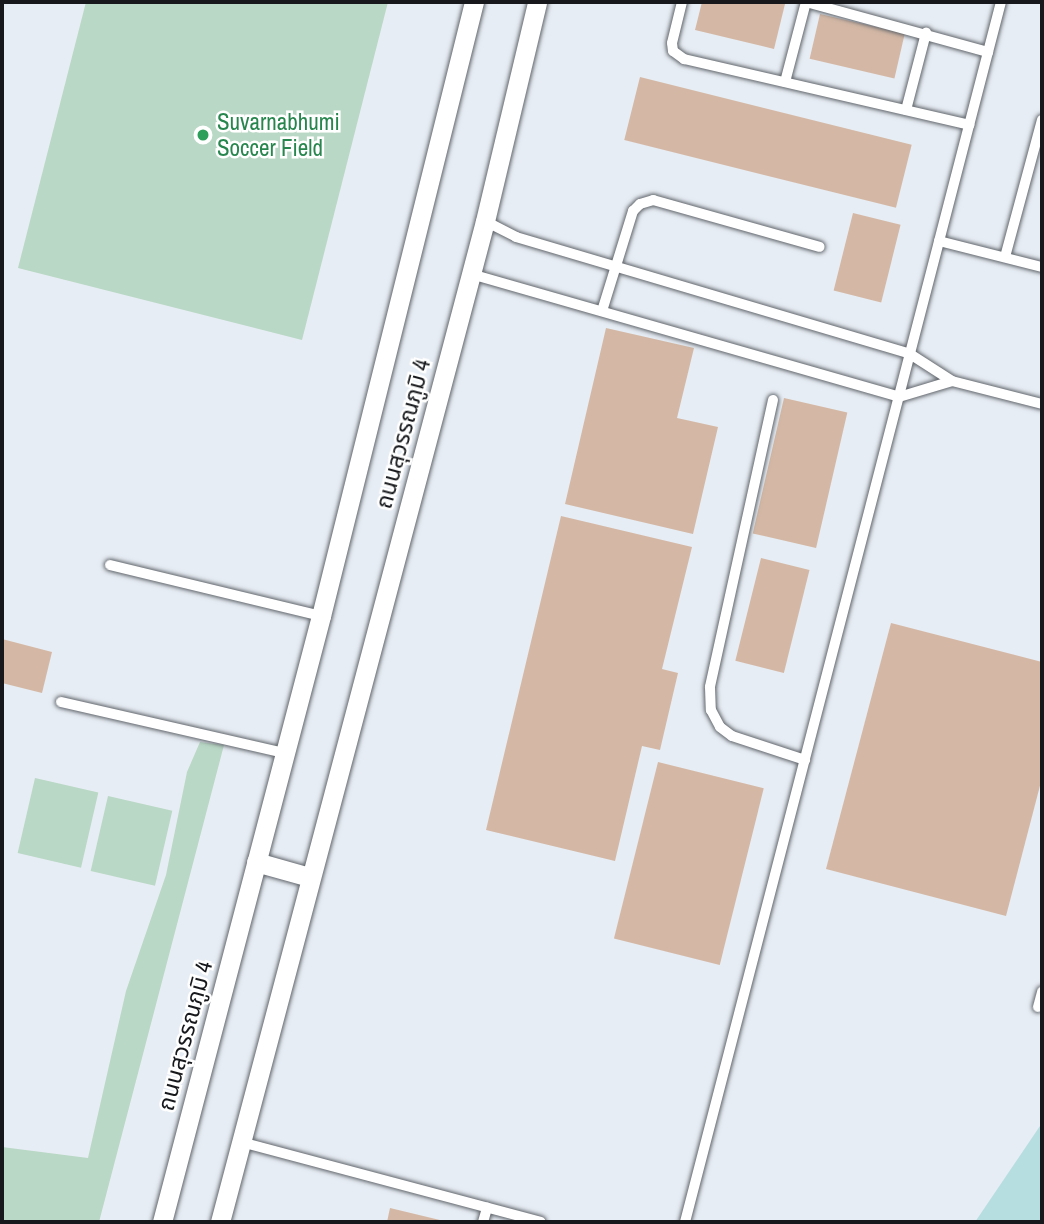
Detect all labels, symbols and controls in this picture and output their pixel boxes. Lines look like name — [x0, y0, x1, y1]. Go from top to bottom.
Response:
place label: Suvarnabhumi Soccer Field — [217, 108, 340, 162]
marker: Suvarnabhumi Soccer Field — [195, 127, 211, 143]
street label: ถนนสุวรรณภูมิ 4 — [370, 356, 436, 512]
street label: ถนนสุวรรณภูมิ 4 — [152, 958, 218, 1114]

